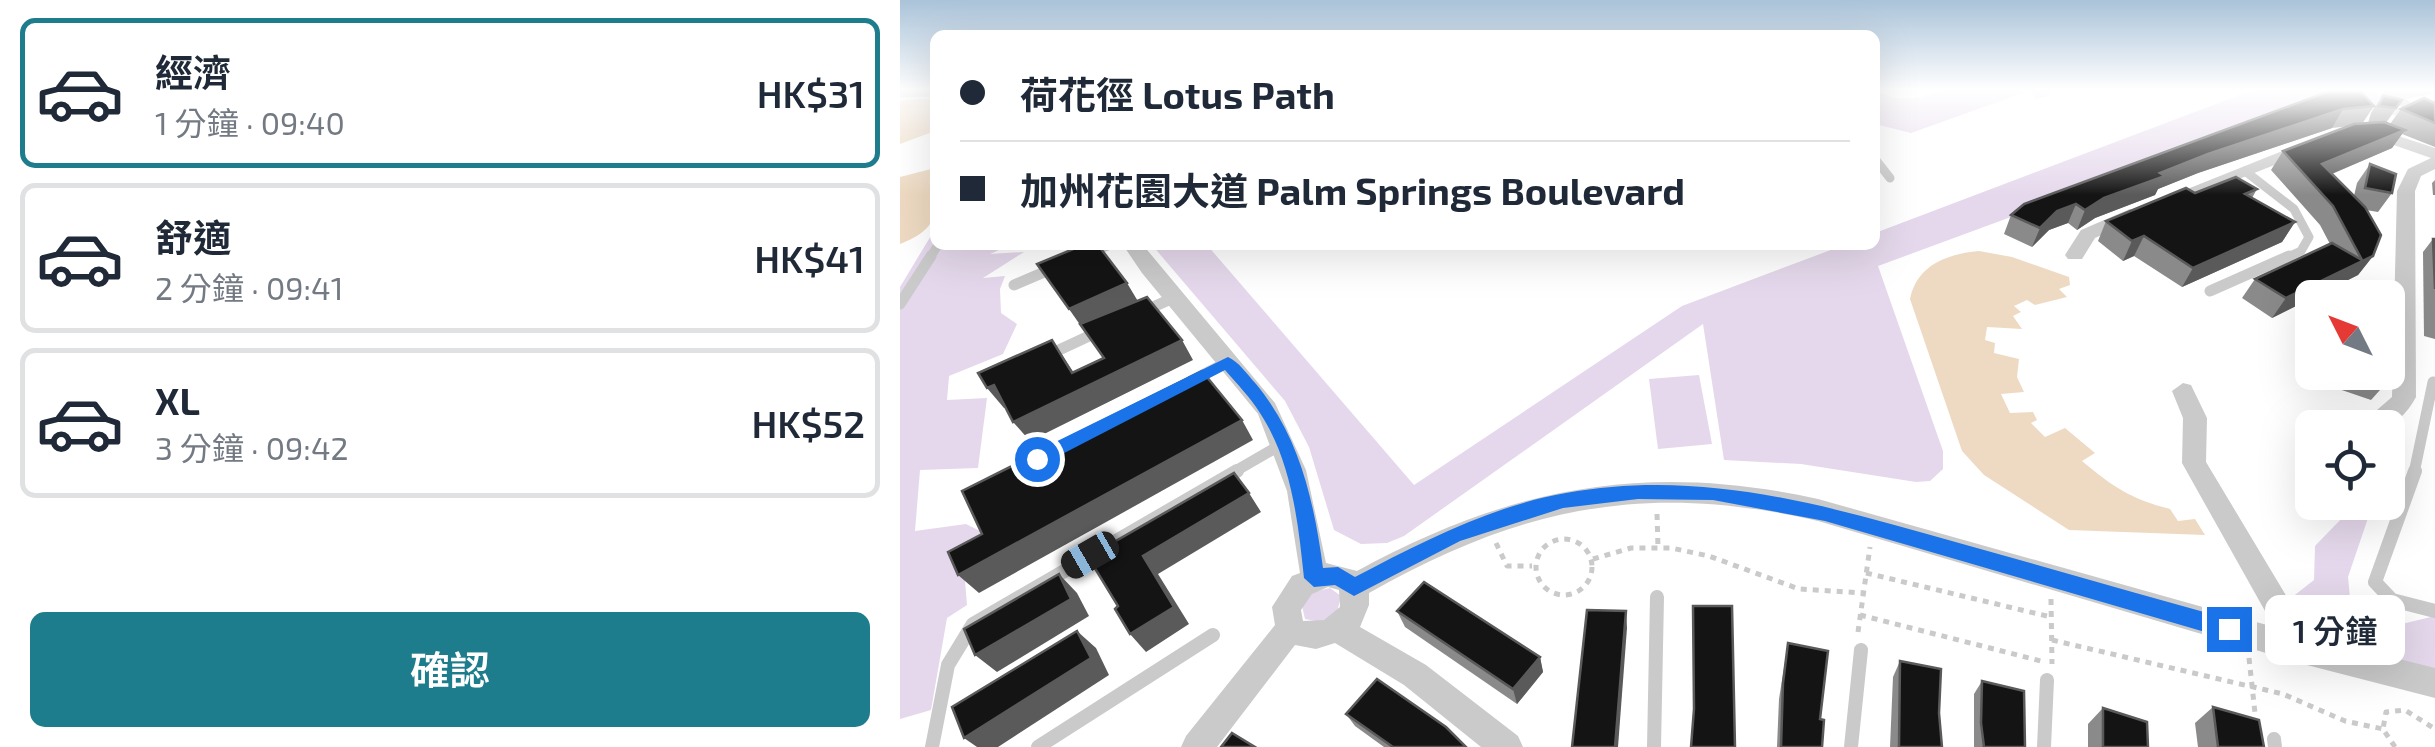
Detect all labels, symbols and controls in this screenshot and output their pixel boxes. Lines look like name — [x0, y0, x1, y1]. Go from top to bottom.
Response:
icon: car — [35, 48, 125, 138]
text: 經濟 — [155, 49, 231, 95]
text: HK$31 — [757, 70, 865, 116]
text: 荷花徑 Lotus Path — [1020, 71, 1335, 117]
text: 1 分鐘 · 09:40 — [155, 103, 345, 141]
text: 加州花園大道 Palm Springs Boulevard — [1020, 167, 1685, 213]
icon: car — [35, 213, 125, 303]
text: 舒適 — [155, 214, 231, 260]
text: HK$41 — [754, 235, 865, 281]
text: 2 分鐘 · 09:41 — [155, 268, 344, 306]
north arrow — [2295, 280, 2405, 390]
map controls — [2295, 280, 2405, 520]
text: XL — [155, 377, 200, 423]
icon: car — [35, 378, 125, 468]
text: HK$52 — [751, 400, 865, 446]
button: locate — [2295, 410, 2405, 520]
text: 3 分鐘 · 09:42 — [155, 428, 349, 466]
route start — [1015, 437, 1060, 482]
car — [1057, 527, 1123, 583]
callout: 1 分鐘 — [2264, 594, 2404, 664]
route end — [2207, 607, 2252, 652]
text: 1 分鐘 — [2293, 611, 2377, 649]
button: 確認 — [30, 612, 870, 727]

